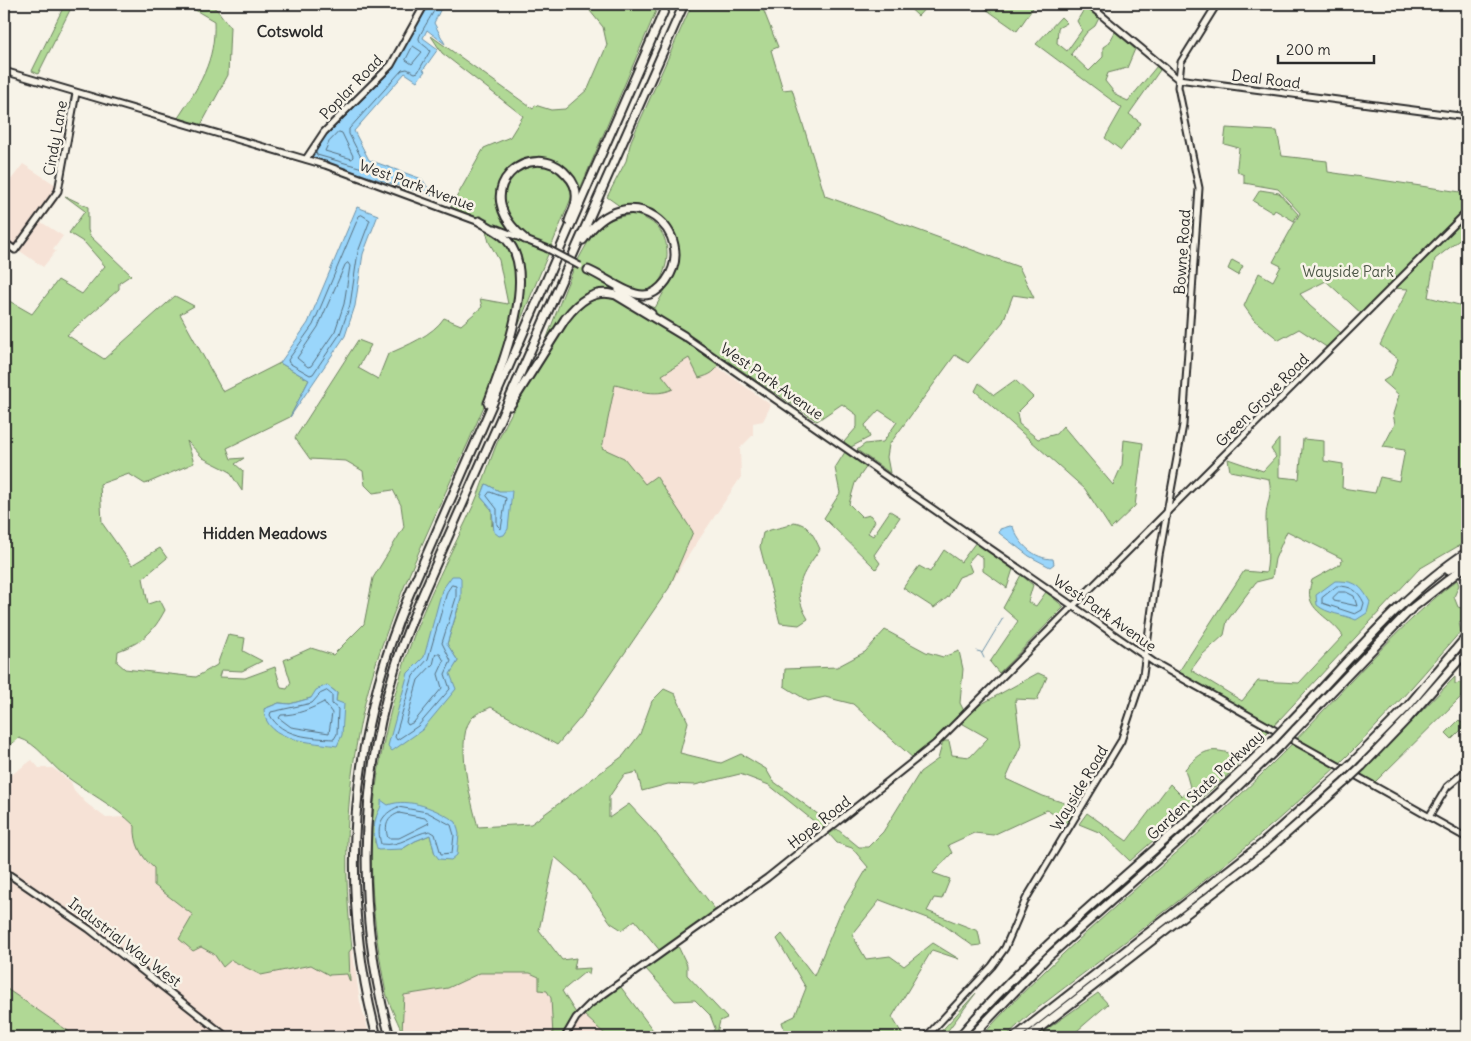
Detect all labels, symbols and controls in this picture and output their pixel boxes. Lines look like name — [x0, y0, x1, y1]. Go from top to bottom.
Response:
district label: Cotswold — [257, 21, 324, 41]
scale bar — [1278, 32, 1375, 64]
text: 200 m — [1286, 40, 1331, 59]
street label: Poplar Road — [316, 51, 387, 123]
street label: Deal Road — [1230, 65, 1302, 93]
street label: Cindy Lane — [39, 99, 71, 177]
street label: West Park Avenue — [357, 155, 477, 215]
street label: Bowne Road — [1170, 208, 1194, 295]
park label: Wayside Park — [1302, 262, 1394, 281]
street label: West Park Avenue — [717, 338, 827, 424]
street label: Green Grove Road — [1211, 349, 1313, 451]
district label: Hidden Meadows — [203, 523, 327, 543]
street label: West Park Avenue — [1050, 570, 1160, 656]
street label: Garden State Parkway — [1143, 726, 1267, 844]
street label: Wayside Road — [1046, 742, 1112, 834]
street label: Hope Road — [784, 791, 854, 852]
street label: Industrial Way West — [65, 893, 185, 991]

